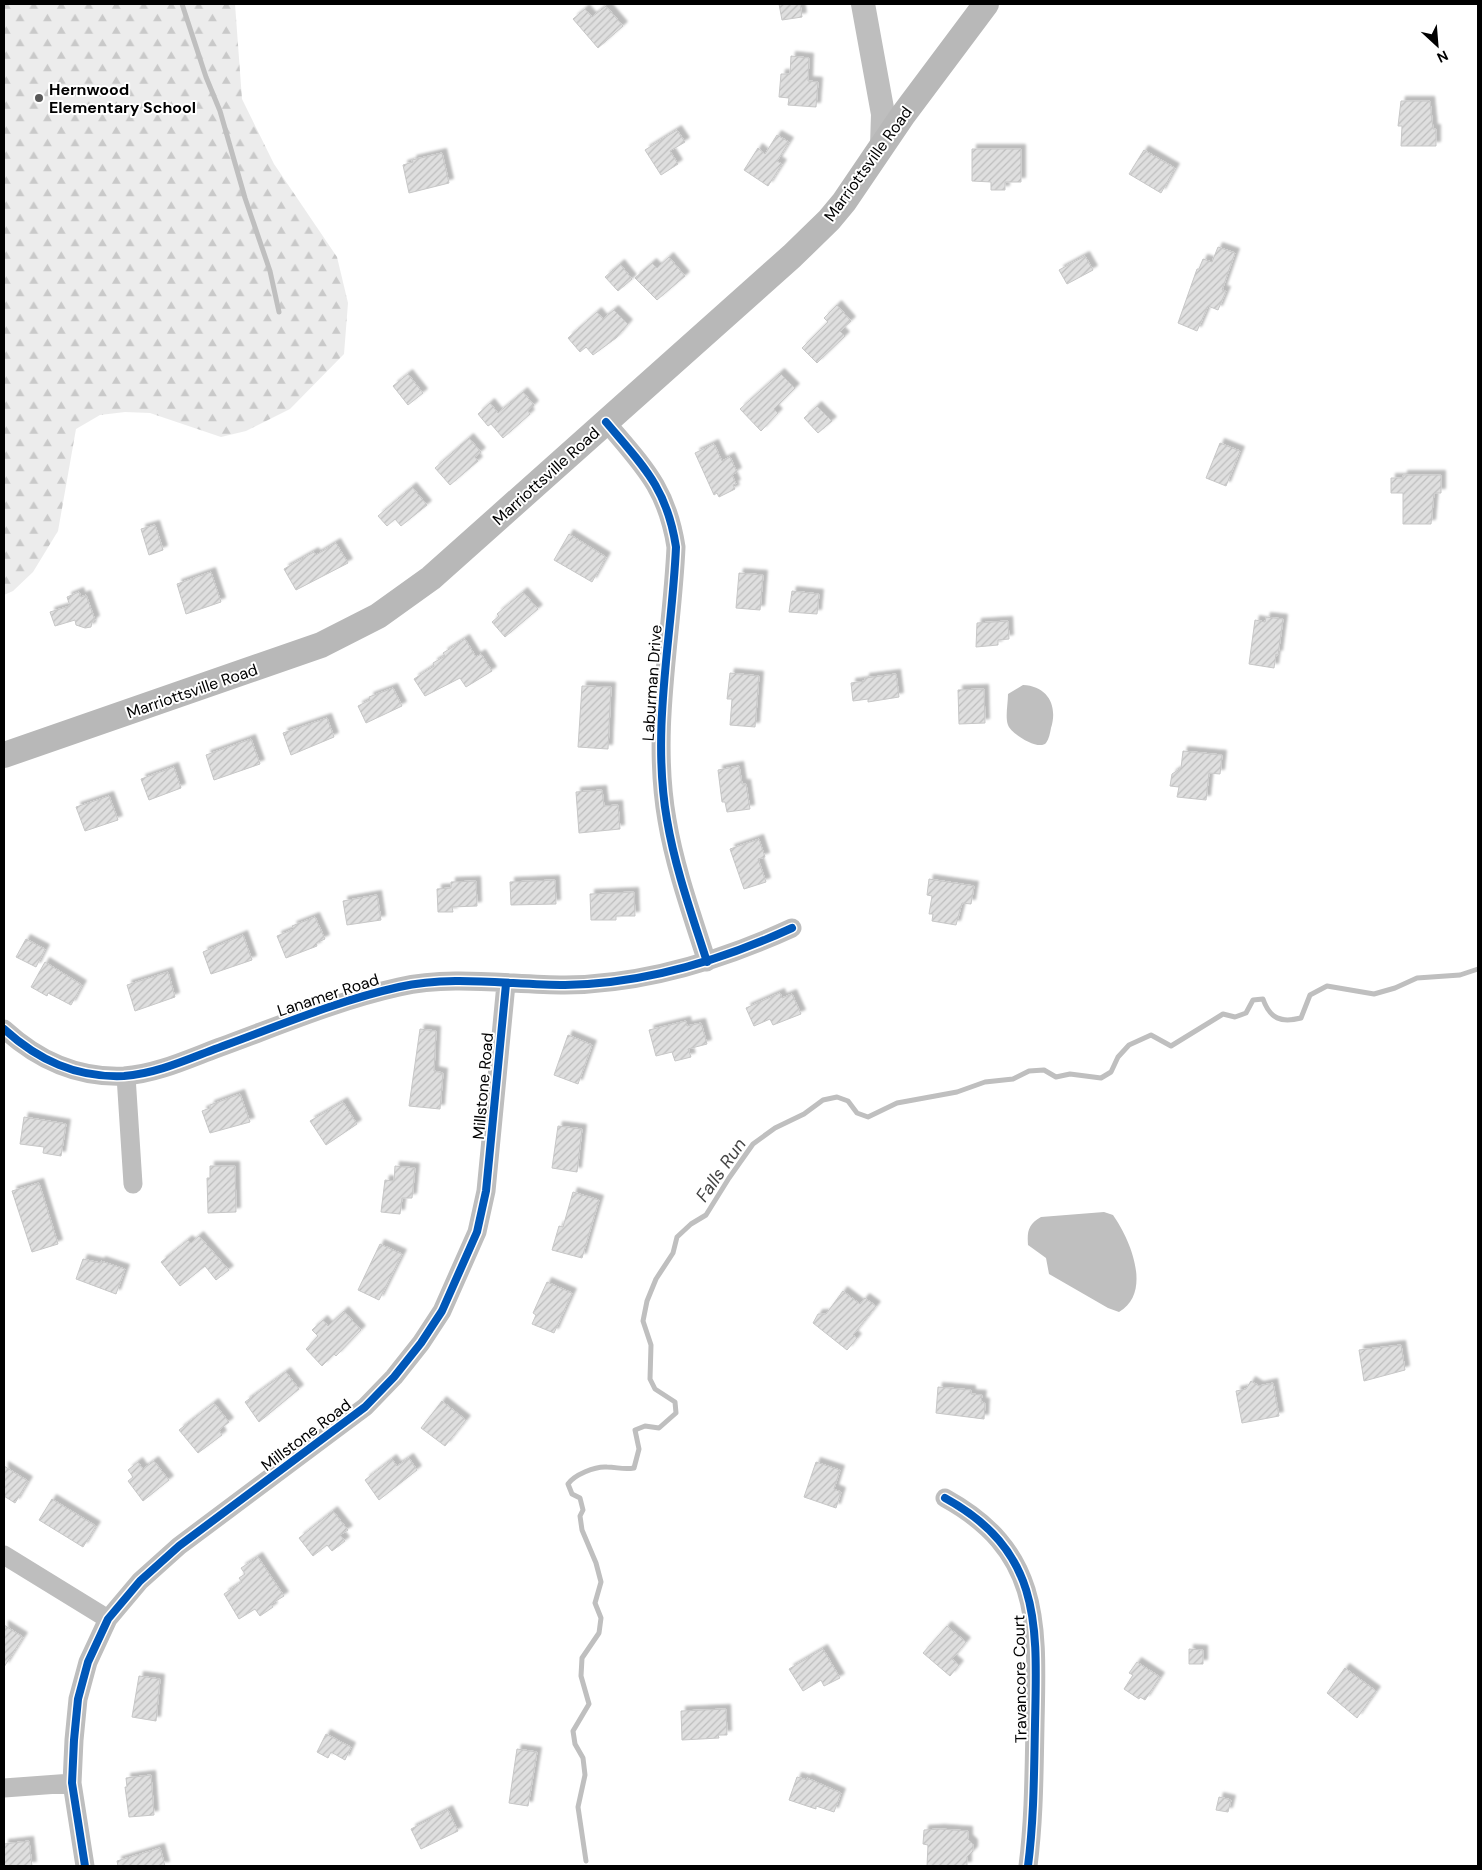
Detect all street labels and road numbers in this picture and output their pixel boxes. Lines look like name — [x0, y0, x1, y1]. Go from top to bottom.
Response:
street label: Marriottsville Road — [819, 102, 917, 226]
street label: Marriottsville Road — [488, 422, 604, 530]
street label: Laburman Drive — [637, 624, 667, 742]
street label: Marriottsville Road — [124, 659, 260, 723]
street label: Lanamer Road — [274, 969, 382, 1021]
street label: Millstone Road — [468, 1032, 498, 1140]
street label: Millstone Road — [257, 1394, 355, 1476]
street label: Travancore Court — [1008, 1615, 1032, 1743]

